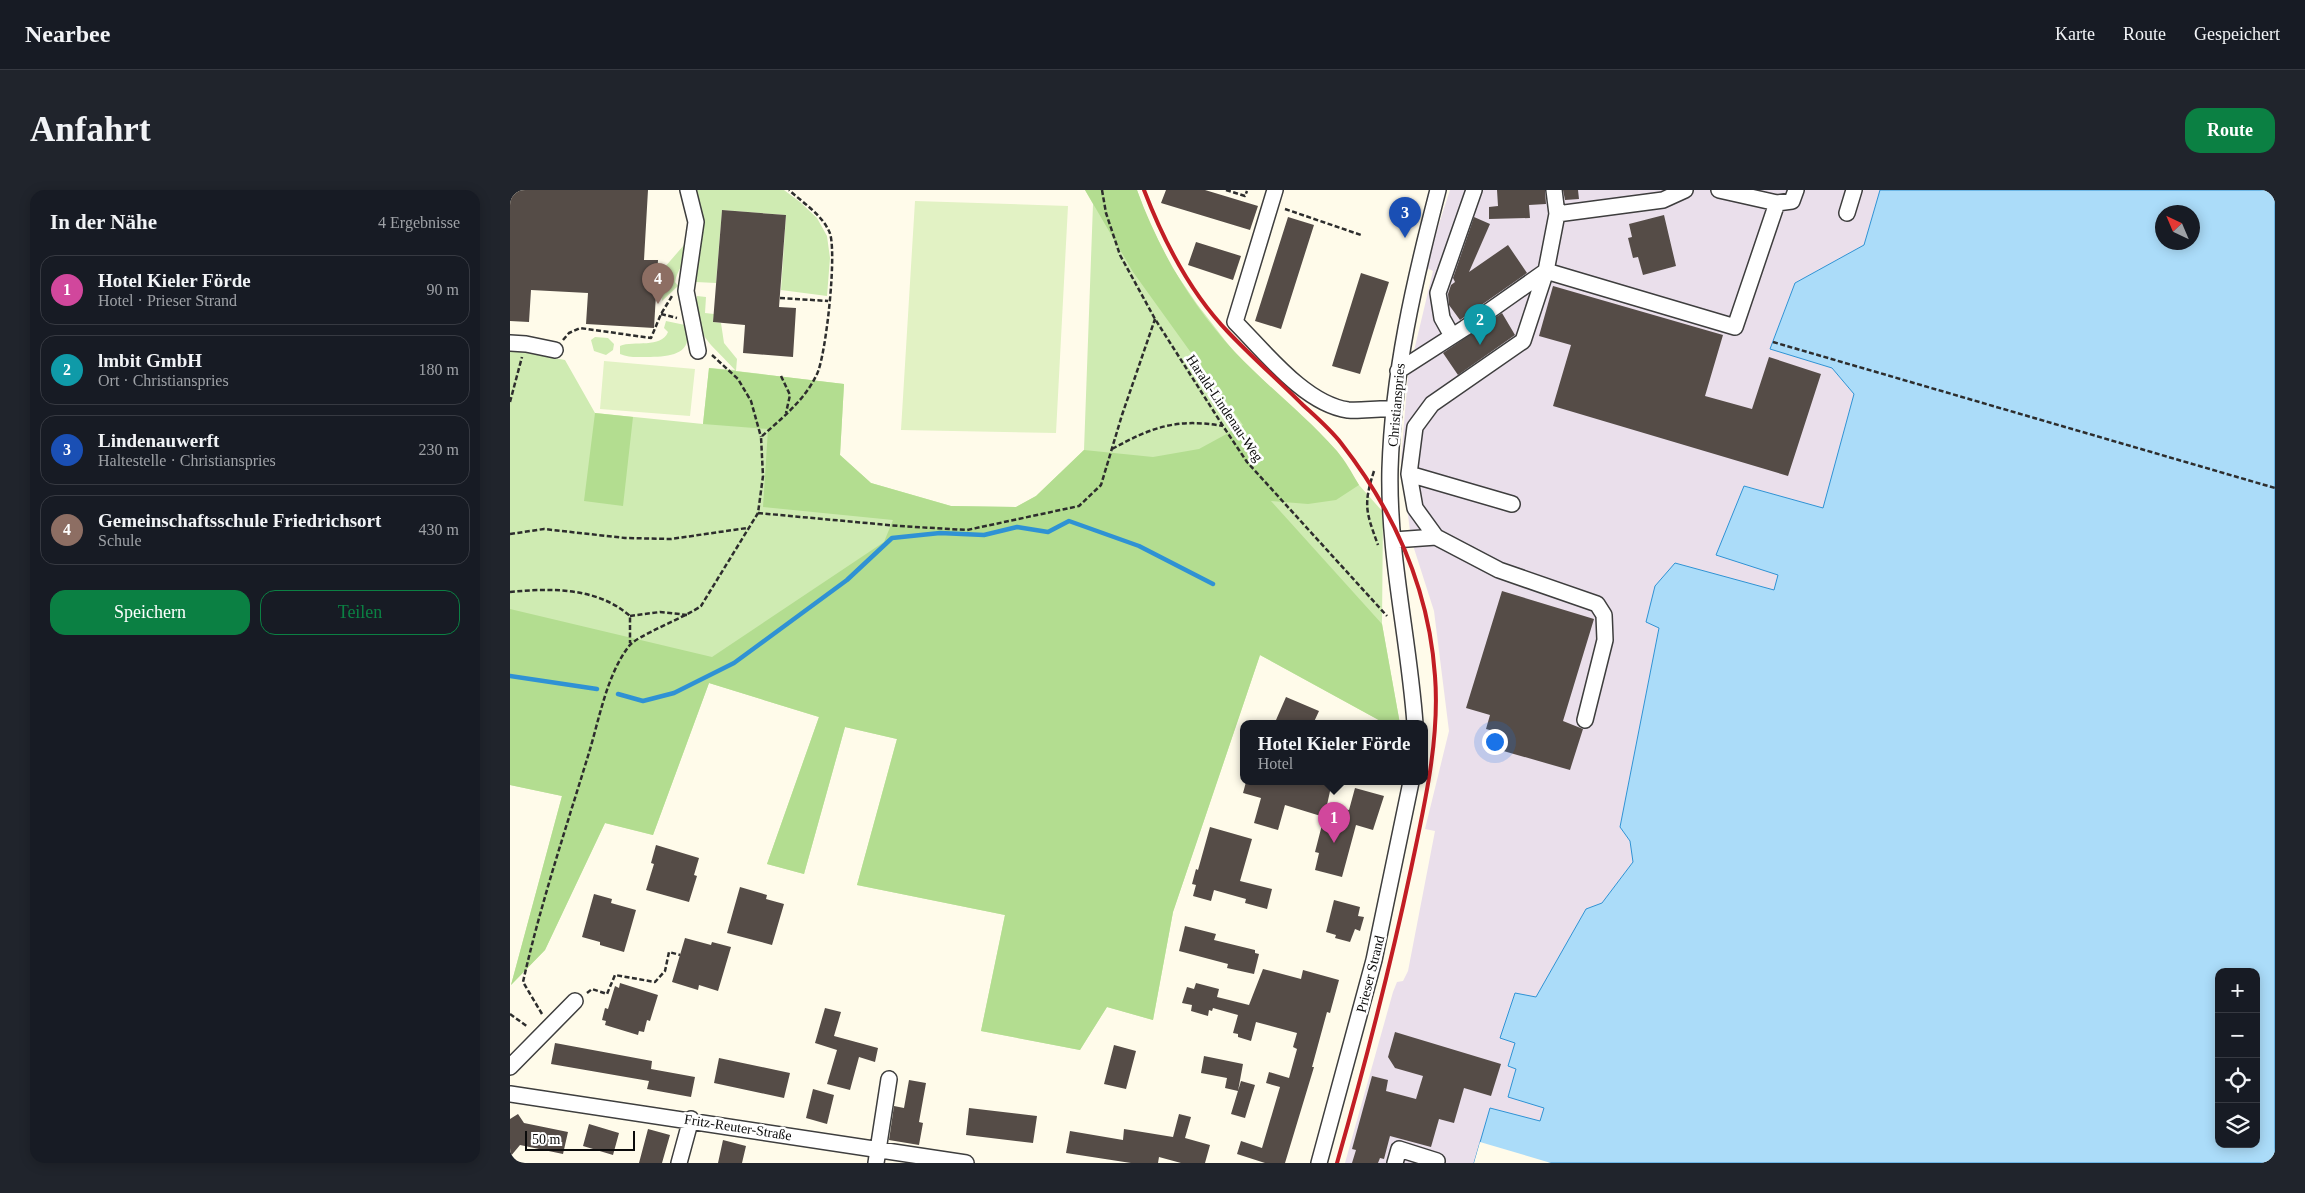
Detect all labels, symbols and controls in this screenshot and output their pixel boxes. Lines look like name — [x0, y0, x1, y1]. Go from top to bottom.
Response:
text: Nearbee — [25, 21, 110, 47]
text: Karte — [2055, 24, 2095, 44]
text: Route — [2123, 24, 2166, 44]
text: Gespeichert — [2194, 24, 2280, 44]
button: Route — [2185, 108, 2275, 153]
text: Anfahrt — [30, 110, 151, 149]
pin: 3 — [1389, 197, 1421, 238]
north arrow — [2155, 205, 2200, 250]
text: In der Nähe — [50, 210, 157, 234]
text: 4 Ergebnisse — [378, 214, 460, 231]
pin: 4 — [642, 263, 674, 304]
text: Hotel Kieler Förde — [98, 270, 251, 291]
text: 1 — [63, 281, 71, 298]
text: 90 m — [427, 281, 459, 298]
text: Hotel · Prieser Strand — [98, 292, 237, 309]
pin: 2 — [1464, 304, 1496, 345]
text: lmbit GmbH — [98, 350, 202, 371]
street label: Harald-Lindenau-Weg — [1183, 352, 1266, 465]
text: 2 — [63, 361, 71, 378]
text: 180 m — [419, 361, 459, 378]
street label: Christianspries — [1385, 363, 1408, 448]
text: Ort · Christianspries — [98, 372, 229, 389]
text: Lindenauwerft — [98, 430, 219, 451]
text: 3 — [63, 441, 71, 458]
text: 230 m — [419, 441, 459, 458]
text: Haltestelle · Christianspries — [98, 452, 276, 469]
text: Gemeinschaftsschule Friedrichsort — [98, 510, 381, 531]
text: 4 — [63, 521, 71, 538]
text: 430 m — [419, 521, 459, 538]
text: Schule — [98, 532, 142, 549]
button: Speichern — [50, 590, 250, 635]
button: Teilen — [260, 590, 460, 635]
popup — [1240, 720, 1428, 785]
your location — [1482, 729, 1508, 755]
text: Hotel Kieler Förde — [1258, 733, 1410, 754]
text: Hotel — [1258, 755, 1293, 772]
pin: 1 — [1318, 802, 1350, 843]
street label: Prieser Strand — [1354, 934, 1387, 1014]
map controls — [2215, 968, 2260, 1148]
button: + — [2215, 968, 2260, 1013]
button: − — [2215, 1013, 2260, 1058]
button: locate — [2215, 1058, 2260, 1103]
button: layers — [2215, 1103, 2260, 1148]
street label: Fritz-Reuter-Straße — [683, 1112, 793, 1143]
scale bar — [525, 1128, 635, 1151]
text: 50 m — [532, 1132, 560, 1147]

